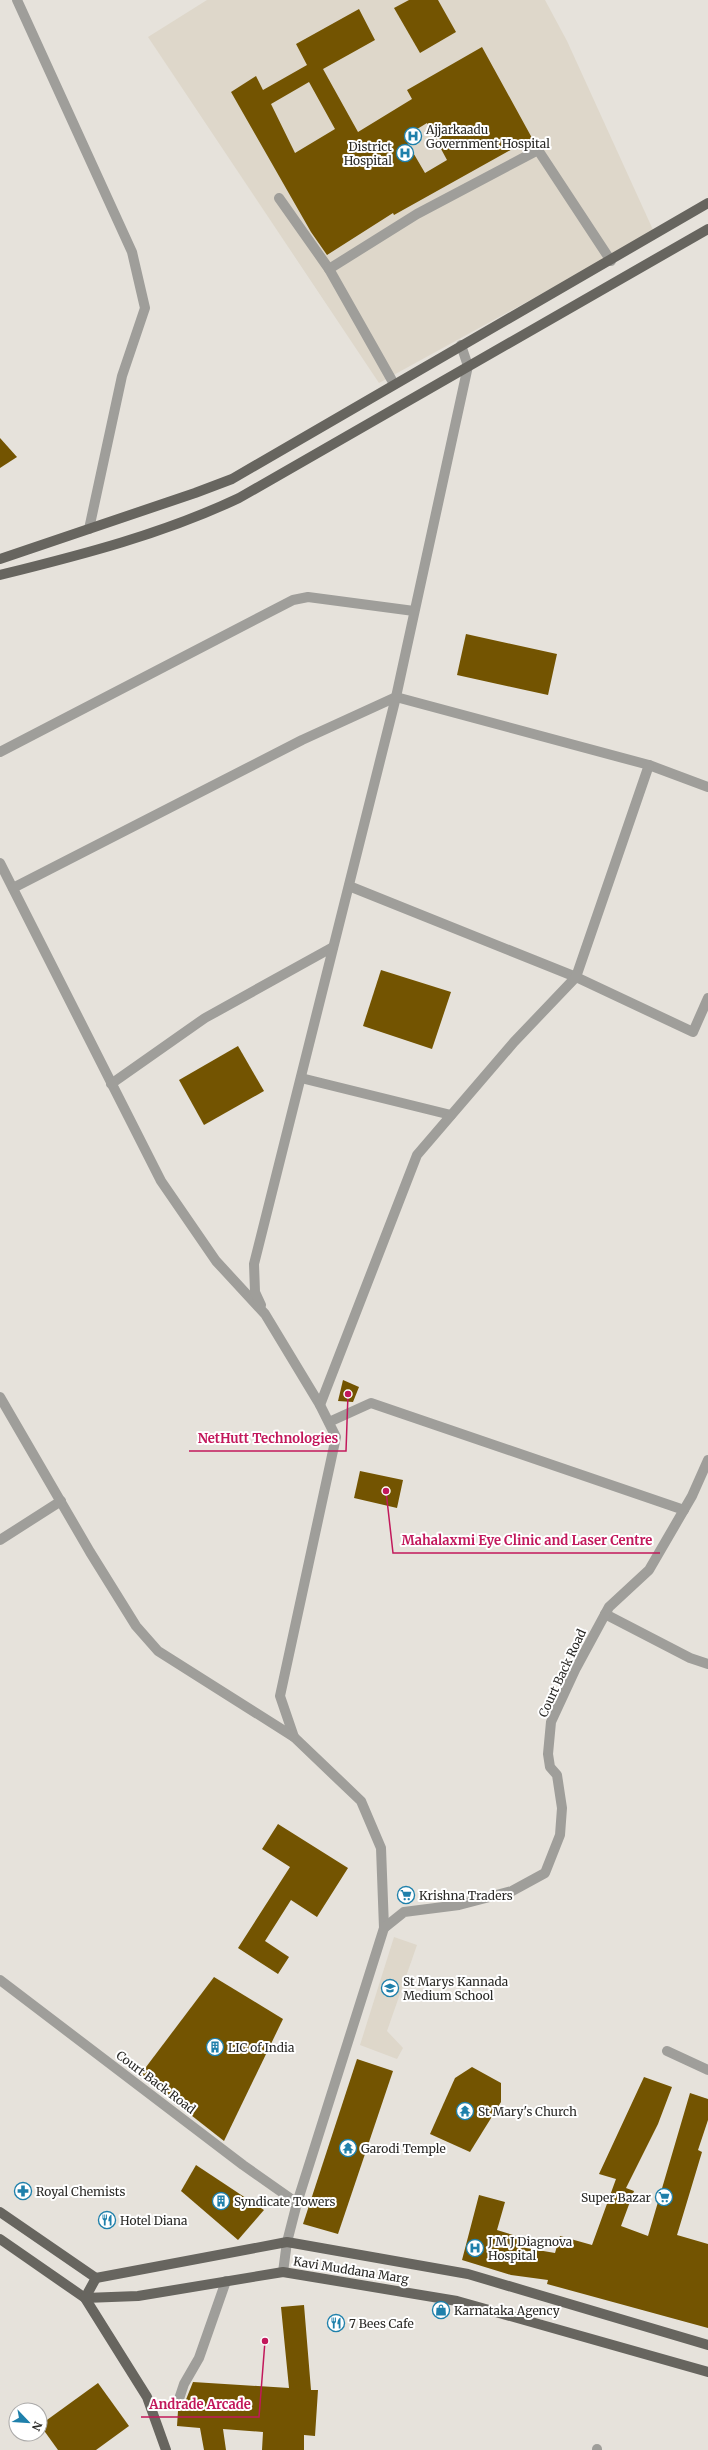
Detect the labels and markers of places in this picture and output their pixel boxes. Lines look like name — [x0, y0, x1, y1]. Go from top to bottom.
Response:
place label: Ajjarkaadu Government Hospital — [425, 122, 550, 151]
hospital icon: Ajjarkaadu Government Hospital — [403, 126, 423, 146]
place label: District Hospital — [344, 139, 392, 168]
hospital icon: District Hospital — [395, 143, 415, 163]
callout: NetHutt Technologies — [189, 1426, 346, 1451]
callout: Mahalaxmi Eye Clinic and Laser Centre — [393, 1528, 660, 1553]
supermarket icon: Krishna Traders — [396, 1885, 416, 1905]
place label: Krishna Traders — [419, 1888, 513, 1903]
place label: St Marys Kannada Medium School — [403, 1974, 509, 2003]
school or university icon: St Marys Kannada Medium School — [380, 1978, 400, 1998]
building icon: LIC of India — [205, 2037, 225, 2057]
place label: LIC of India — [228, 2040, 295, 2055]
temple icon: St Mary's Church — [455, 2101, 475, 2121]
place label: St Mary's Church — [478, 2104, 577, 2119]
temple icon: Garodi Temple — [338, 2138, 358, 2158]
place label: Garodi Temple — [361, 2141, 446, 2156]
pharmacy icon: Royal Chemists — [13, 2181, 33, 2201]
place label: Royal Chemists — [36, 2184, 125, 2199]
supermarket icon: Super Bazar — [654, 2187, 674, 2207]
place label: Super Bazar — [581, 2190, 652, 2205]
building icon: Syndicate Towers — [211, 2191, 231, 2211]
place label: Syndicate Towers — [234, 2194, 335, 2209]
restaurant icon: Hotel Diana — [97, 2210, 117, 2230]
place label: Hotel Diana — [120, 2213, 188, 2228]
place label: J M J Diagnova Hospital — [487, 2234, 573, 2263]
hospital icon: J M J Diagnova Hospital — [465, 2238, 485, 2258]
shop icon: Karnataka Agency — [431, 2300, 451, 2320]
place label: Karnataka Agency — [454, 2303, 560, 2318]
restaurant icon: 7 Bees Cafe — [326, 2313, 346, 2333]
place label: 7 Bees Cafe — [349, 2316, 414, 2331]
callout: Andrade Arcade — [141, 2392, 259, 2417]

